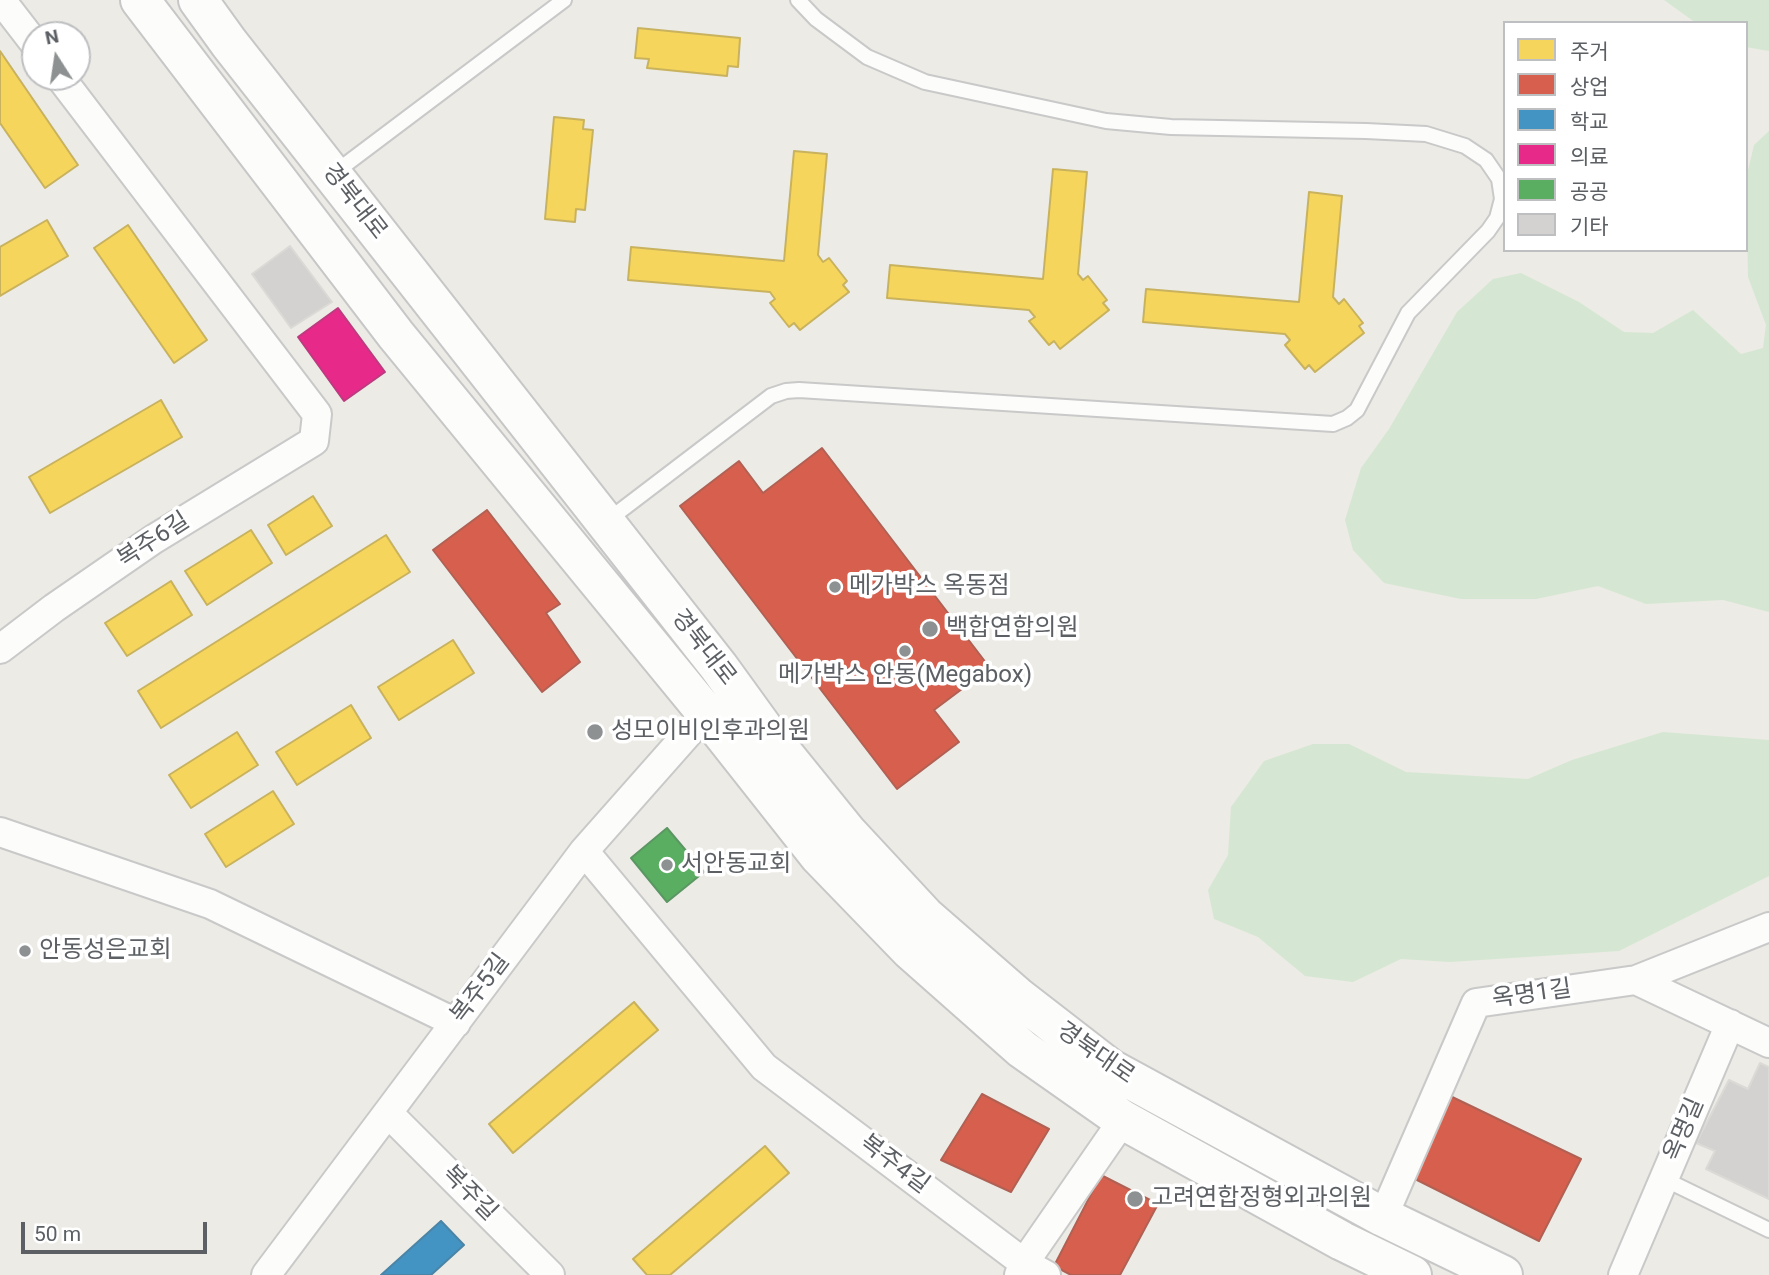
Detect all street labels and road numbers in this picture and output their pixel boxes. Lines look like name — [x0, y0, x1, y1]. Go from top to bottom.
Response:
street label: 경북대로 — [315, 158, 393, 246]
street label: 복주6길 — [113, 507, 195, 575]
street label: 경북대로 — [664, 604, 742, 692]
street label: 복주5길 — [446, 948, 516, 1030]
street label: 옥명1길 — [1491, 975, 1573, 1015]
street label: 경북대로 — [1051, 1017, 1139, 1091]
street label: 옥명길 — [1659, 1094, 1711, 1166]
street label: 복주4길 — [853, 1130, 935, 1200]
street label: 복주길 — [435, 1160, 503, 1228]

